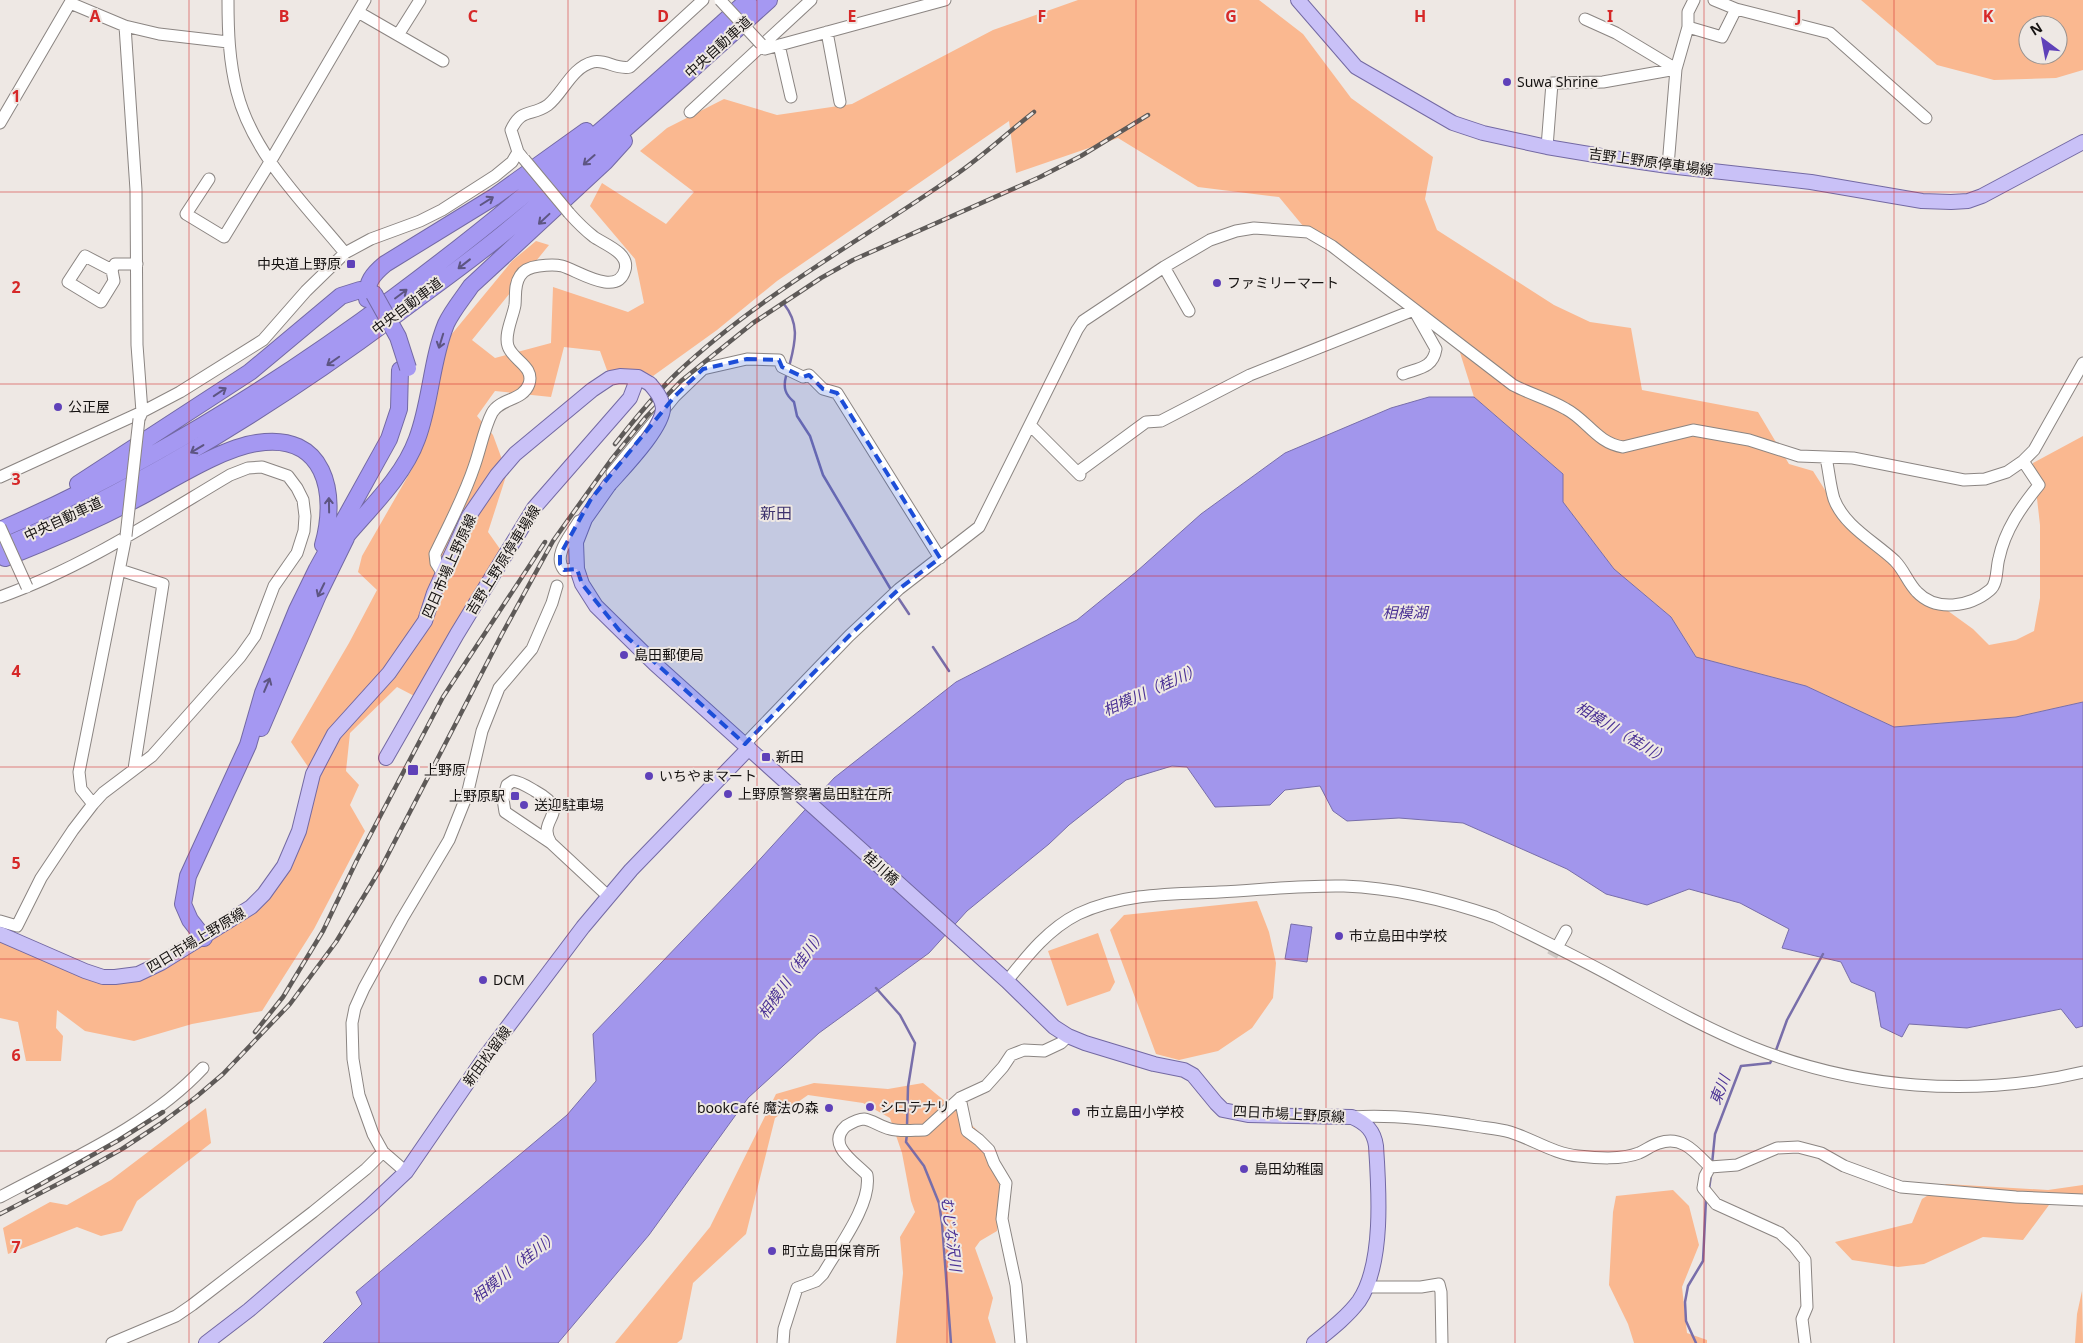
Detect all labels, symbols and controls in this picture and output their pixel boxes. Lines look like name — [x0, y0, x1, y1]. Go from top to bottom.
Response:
text: A — [89, 5, 101, 27]
text: B — [279, 5, 289, 27]
text: C — [468, 5, 478, 27]
text: D — [657, 5, 669, 27]
text: E — [848, 5, 857, 27]
text: F — [1038, 5, 1046, 27]
text: G — [1225, 5, 1237, 27]
text: H — [1414, 5, 1426, 27]
text: I — [1607, 5, 1613, 27]
text: J — [1794, 5, 1802, 27]
text: K — [1983, 5, 1994, 27]
street label: 中央自動車道 — [680, 11, 755, 82]
north arrow — [2018, 15, 2068, 65]
text: N — [2026, 17, 2046, 40]
place label: Suwa Shrine — [1517, 72, 1598, 91]
marker: Suwa Shrine — [1501, 76, 1513, 88]
text: 1 — [11, 85, 21, 107]
street label: 吉野上野原停車場線 — [1587, 143, 1715, 180]
one-way arrow — [582, 154, 595, 166]
one-way arrow — [479, 196, 493, 206]
one-way arrow — [537, 213, 550, 224]
place label: 中央道上野原 — [257, 254, 341, 273]
marker: 中央道上野原 — [345, 258, 357, 270]
one-way arrow — [457, 258, 470, 269]
street label: 中央自動車道 — [367, 273, 446, 338]
place label: ファミリーマート — [1227, 273, 1339, 292]
text: 2 — [11, 276, 21, 298]
marker: ファミリーマート — [1211, 277, 1223, 289]
one-way arrow — [394, 289, 408, 299]
one-way arrow — [435, 333, 445, 349]
one-way arrow — [326, 356, 340, 366]
one-way arrow — [213, 387, 227, 397]
place label: 公正屋 — [68, 397, 110, 416]
marker: 公正屋 — [52, 401, 64, 413]
one-way arrow — [190, 444, 204, 454]
text: 3 — [11, 468, 21, 490]
street label: 中央自動車道 — [21, 492, 105, 545]
one-way arrow — [324, 497, 334, 513]
street label: 吉野上野原停車場線 — [461, 501, 544, 618]
district label: 新田 — [760, 502, 792, 524]
street label: 四日市場上野原線 — [417, 511, 480, 621]
one-way arrow — [315, 582, 325, 597]
water label: 相模湖 — [1382, 602, 1429, 622]
place label: 島田郵便局 — [634, 645, 704, 664]
marker: 島田郵便局 — [618, 649, 630, 661]
water label: 相模川（桂川） — [1100, 659, 1204, 720]
text: 4 — [11, 660, 21, 682]
one-way arrow — [262, 678, 272, 693]
water label: 相模川（桂川） — [1572, 697, 1673, 768]
place label: 新田 — [776, 747, 804, 766]
marker: 新田 — [760, 751, 772, 763]
place label: 上野原 — [424, 760, 466, 779]
marker: 上野原 — [406, 763, 420, 777]
place label: いちやまマート — [659, 766, 757, 785]
marker: いちやまマート — [643, 770, 655, 782]
place label: 上野原警察署島田駐在所 — [738, 784, 892, 803]
place label: 上野原駅 — [449, 786, 505, 805]
marker: 上野原警察署島田駐在所 — [722, 788, 734, 800]
marker: 上野原駅 — [509, 790, 521, 802]
place label: 送迎駐車場 — [534, 795, 604, 814]
marker: 送迎駐車場 — [518, 799, 530, 811]
street label: 桂川橋 — [859, 847, 903, 889]
text: 5 — [11, 852, 21, 874]
street label: 四日市場上野原線 — [143, 903, 249, 977]
water label: 相模川（桂川） — [753, 925, 829, 1022]
place label: 市立島田中学校 — [1349, 926, 1447, 945]
marker: 市立島田中学校 — [1333, 930, 1345, 942]
place label: DCM — [493, 970, 525, 989]
marker: DCM — [477, 974, 489, 986]
street label: 新田松留線 — [458, 1022, 515, 1090]
text: 6 — [11, 1044, 21, 1066]
water label: 東川 — [1704, 1070, 1734, 1107]
place label: シロテナリ — [880, 1097, 950, 1116]
place label: bookCafé 魔法の森 — [697, 1098, 819, 1117]
marker: シロテナリ — [864, 1101, 876, 1113]
street label: 四日市場上野原線 — [1233, 1101, 1345, 1126]
marker: bookCafé 魔法の森 — [823, 1102, 835, 1114]
place label: 市立島田小学校 — [1086, 1102, 1184, 1121]
marker: 市立島田小学校 — [1070, 1106, 1082, 1118]
place label: 島田幼稚園 — [1254, 1159, 1324, 1178]
marker: 島田幼稚園 — [1238, 1163, 1250, 1175]
water label: むじな沢川 — [937, 1195, 967, 1274]
water label: 相模川（桂川） — [467, 1226, 562, 1306]
text: 7 — [11, 1236, 21, 1258]
place label: 町立島田保育所 — [782, 1241, 880, 1260]
marker: 町立島田保育所 — [766, 1245, 778, 1257]

